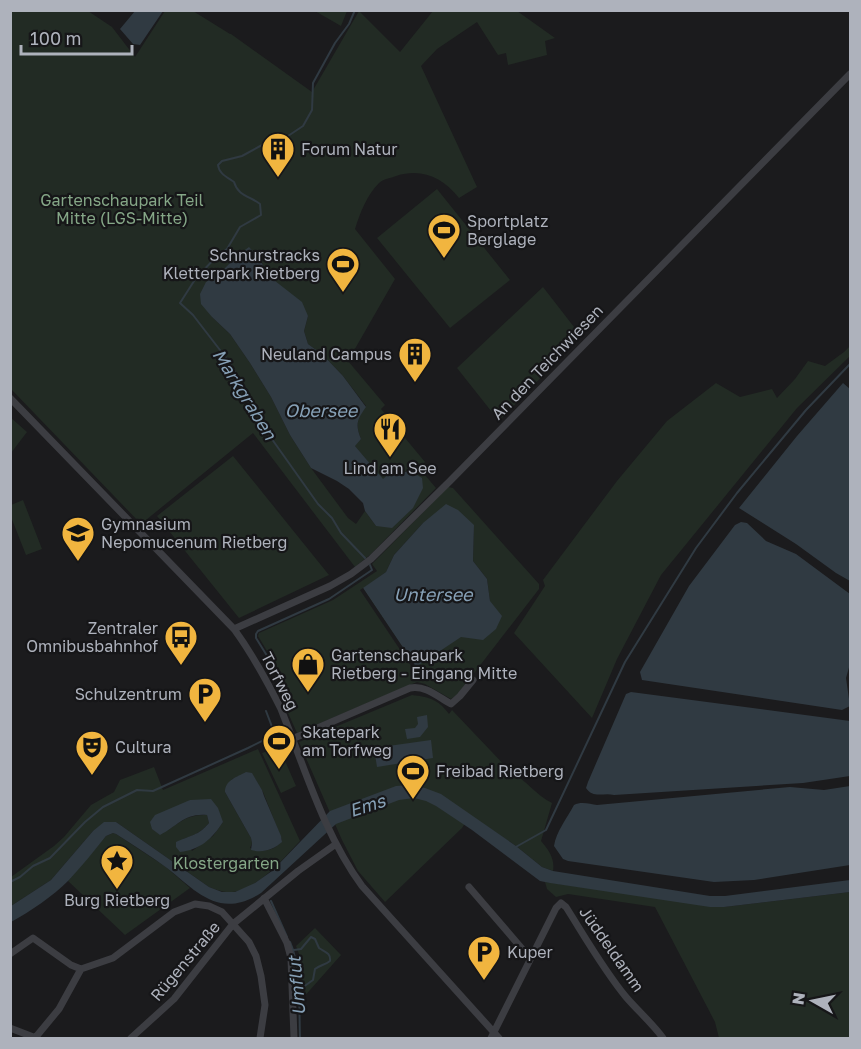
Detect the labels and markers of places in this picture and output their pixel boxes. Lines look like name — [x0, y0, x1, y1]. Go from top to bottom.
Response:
building icon: Forum Natur — [260, 131, 296, 178]
place label: Forum Natur — [301, 139, 397, 159]
place label: Sportplatz Berglage — [467, 211, 548, 249]
sports icon: Sportplatz Berglage — [426, 212, 462, 259]
place label: Schnurstracks Kletterpark Rietberg — [163, 245, 320, 283]
sports icon: Schnurstracks Kletterpark Rietberg — [325, 246, 361, 293]
building icon: Neuland Campus — [397, 336, 433, 383]
place label: Neuland Campus — [261, 344, 392, 364]
restaurant icon: Lind am See — [372, 411, 408, 458]
place label: Lind am See — [343, 458, 437, 478]
place label: Gymnasium Nepomucenum Rietberg — [101, 514, 287, 552]
school or university icon: Gymnasium Nepomucenum Rietberg — [60, 515, 96, 562]
place label: Zentraler Omnibusbahnhof — [26, 618, 158, 656]
bus stop icon: Zentraler Omnibusbahnhof — [163, 619, 199, 666]
place label: Gartenschaupark Rietberg - Eingang Mitte — [331, 645, 517, 683]
shop icon: Gartenschaupark Rietberg - Eingang Mitte — [290, 646, 326, 693]
parking icon: Schulzentrum — [187, 676, 223, 723]
place label: Schulzentrum — [75, 684, 182, 704]
place label: Skatepark am Torfweg — [302, 722, 392, 760]
sports icon: Skatepark am Torfweg — [261, 723, 297, 770]
theatre icon: Cultura — [74, 729, 110, 776]
place label: Cultura — [115, 737, 172, 757]
sports icon: Freibad Rietberg — [395, 753, 431, 800]
place label: Freibad Rietberg — [436, 761, 564, 781]
place icon: Burg Rietberg — [99, 843, 135, 890]
place label: Burg Rietberg — [64, 890, 170, 910]
parking icon: Kuper — [466, 934, 502, 981]
place label: Kuper — [507, 942, 553, 962]

